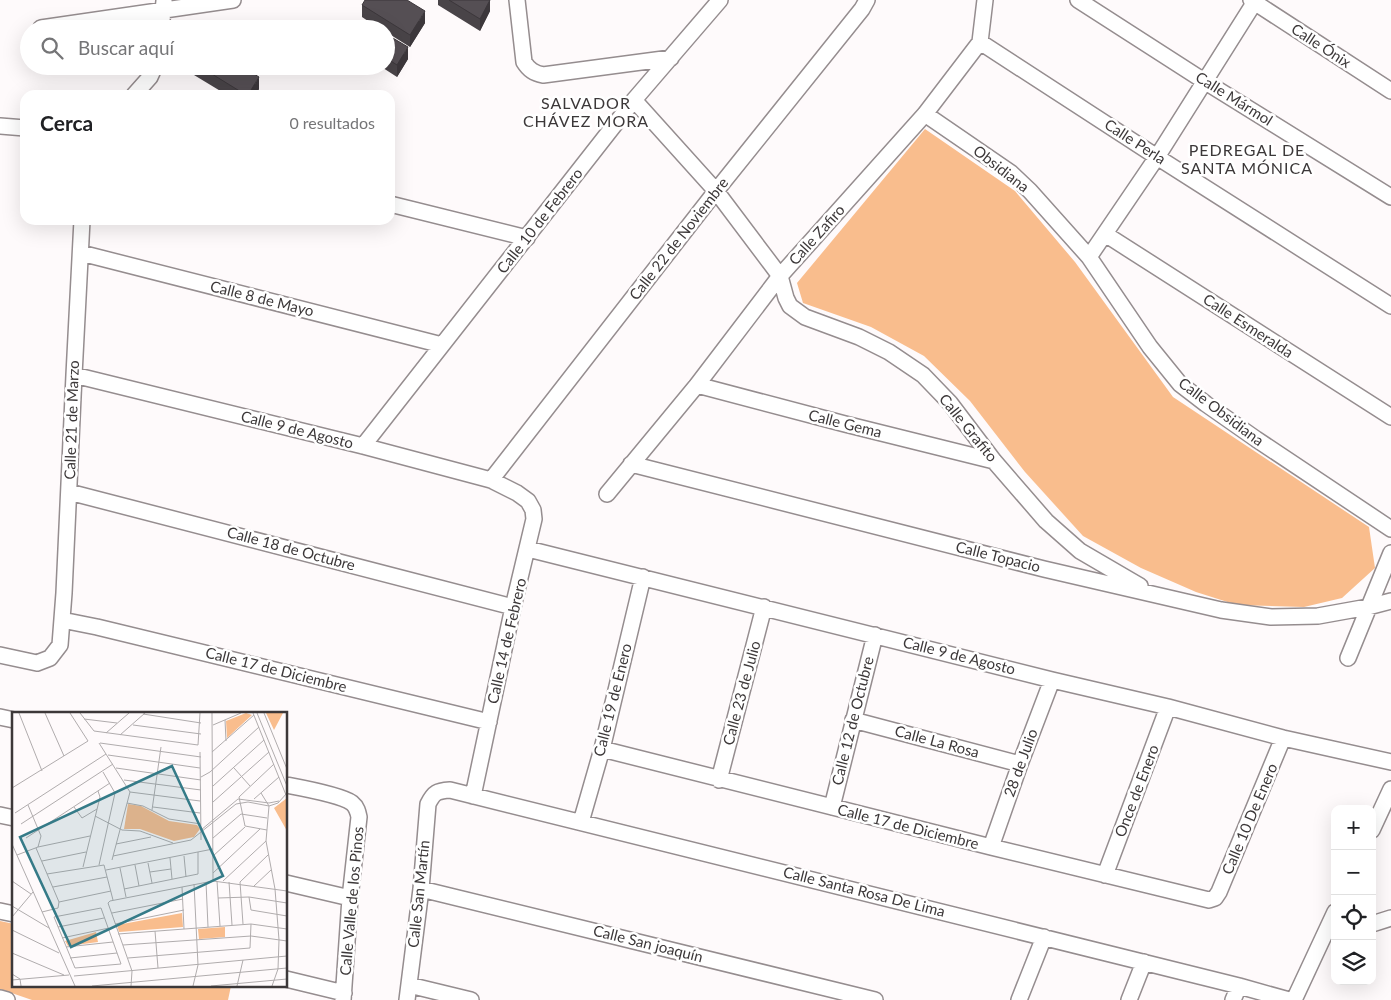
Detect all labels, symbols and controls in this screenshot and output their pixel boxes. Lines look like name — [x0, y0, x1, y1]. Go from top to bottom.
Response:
street label: Calle Ónix — [1288, 19, 1355, 71]
search box — [20, 20, 395, 75]
icon: search — [38, 34, 66, 62]
text: Buscar aquí — [78, 36, 174, 59]
street label: Calle Mármol — [1193, 67, 1276, 129]
district label: SALVADOR CHÁVEZ MORA — [523, 93, 649, 130]
text: Cerca — [40, 110, 93, 135]
text: 0 resultados — [289, 113, 375, 132]
street label: Calle Perla — [1102, 115, 1170, 168]
district label: PEDREGAL DE SANTA MÓNICA — [1181, 140, 1313, 177]
street label: Obsidiana — [970, 141, 1033, 196]
street label: Calle 10 de Febrero — [493, 164, 586, 277]
street label: Calle 22 de Noviembre — [625, 174, 732, 303]
street label: Calle Zafiro — [785, 200, 848, 268]
street label: Calle 8 de Mayo — [209, 276, 316, 320]
street label: Calle Esmeralda — [1200, 289, 1297, 361]
street label: Calle 21 de Marzo — [60, 360, 82, 480]
street label: Calle Obsidiana — [1175, 373, 1268, 449]
street label: Calle Grafito — [936, 390, 1002, 465]
street label: Calle Gema — [807, 405, 884, 441]
street label: Calle 9 de Agosto — [239, 406, 355, 452]
street label: Calle 18 de Octubre — [225, 522, 357, 574]
street label: Calle Topacio — [954, 537, 1042, 575]
street label: Calle 14 de Febrero — [483, 576, 529, 705]
street label: Calle 9 de Agosto — [901, 632, 1017, 678]
street label: Calle 23 de Julio — [718, 639, 764, 747]
street label: Calle 19 de Enero — [589, 641, 635, 758]
street label: Calle 17 de Diciembre — [204, 643, 349, 695]
street label: Calle 12 de Octubre — [827, 654, 877, 787]
inset map — [12, 712, 288, 988]
street label: Calle La Rosa — [893, 721, 981, 761]
street label: 28 de Julio — [999, 726, 1041, 799]
street label: Once de Enero — [1110, 742, 1162, 839]
street label: Calle 10 De Enero — [1218, 760, 1281, 877]
street label: Calle 17 de Diciembre — [836, 800, 981, 852]
map controls — [1331, 805, 1376, 985]
button: + — [1331, 805, 1376, 850]
street label: Calle Valle de los Pinos — [336, 826, 366, 976]
street label: Calle San Martín — [403, 839, 433, 949]
button: − — [1331, 850, 1376, 895]
street label: Calle Santa Rosa De Lima — [781, 862, 947, 920]
button: locate — [1331, 895, 1376, 940]
street label: Calle San joaquín — [592, 921, 705, 965]
button: layers — [1331, 940, 1376, 985]

